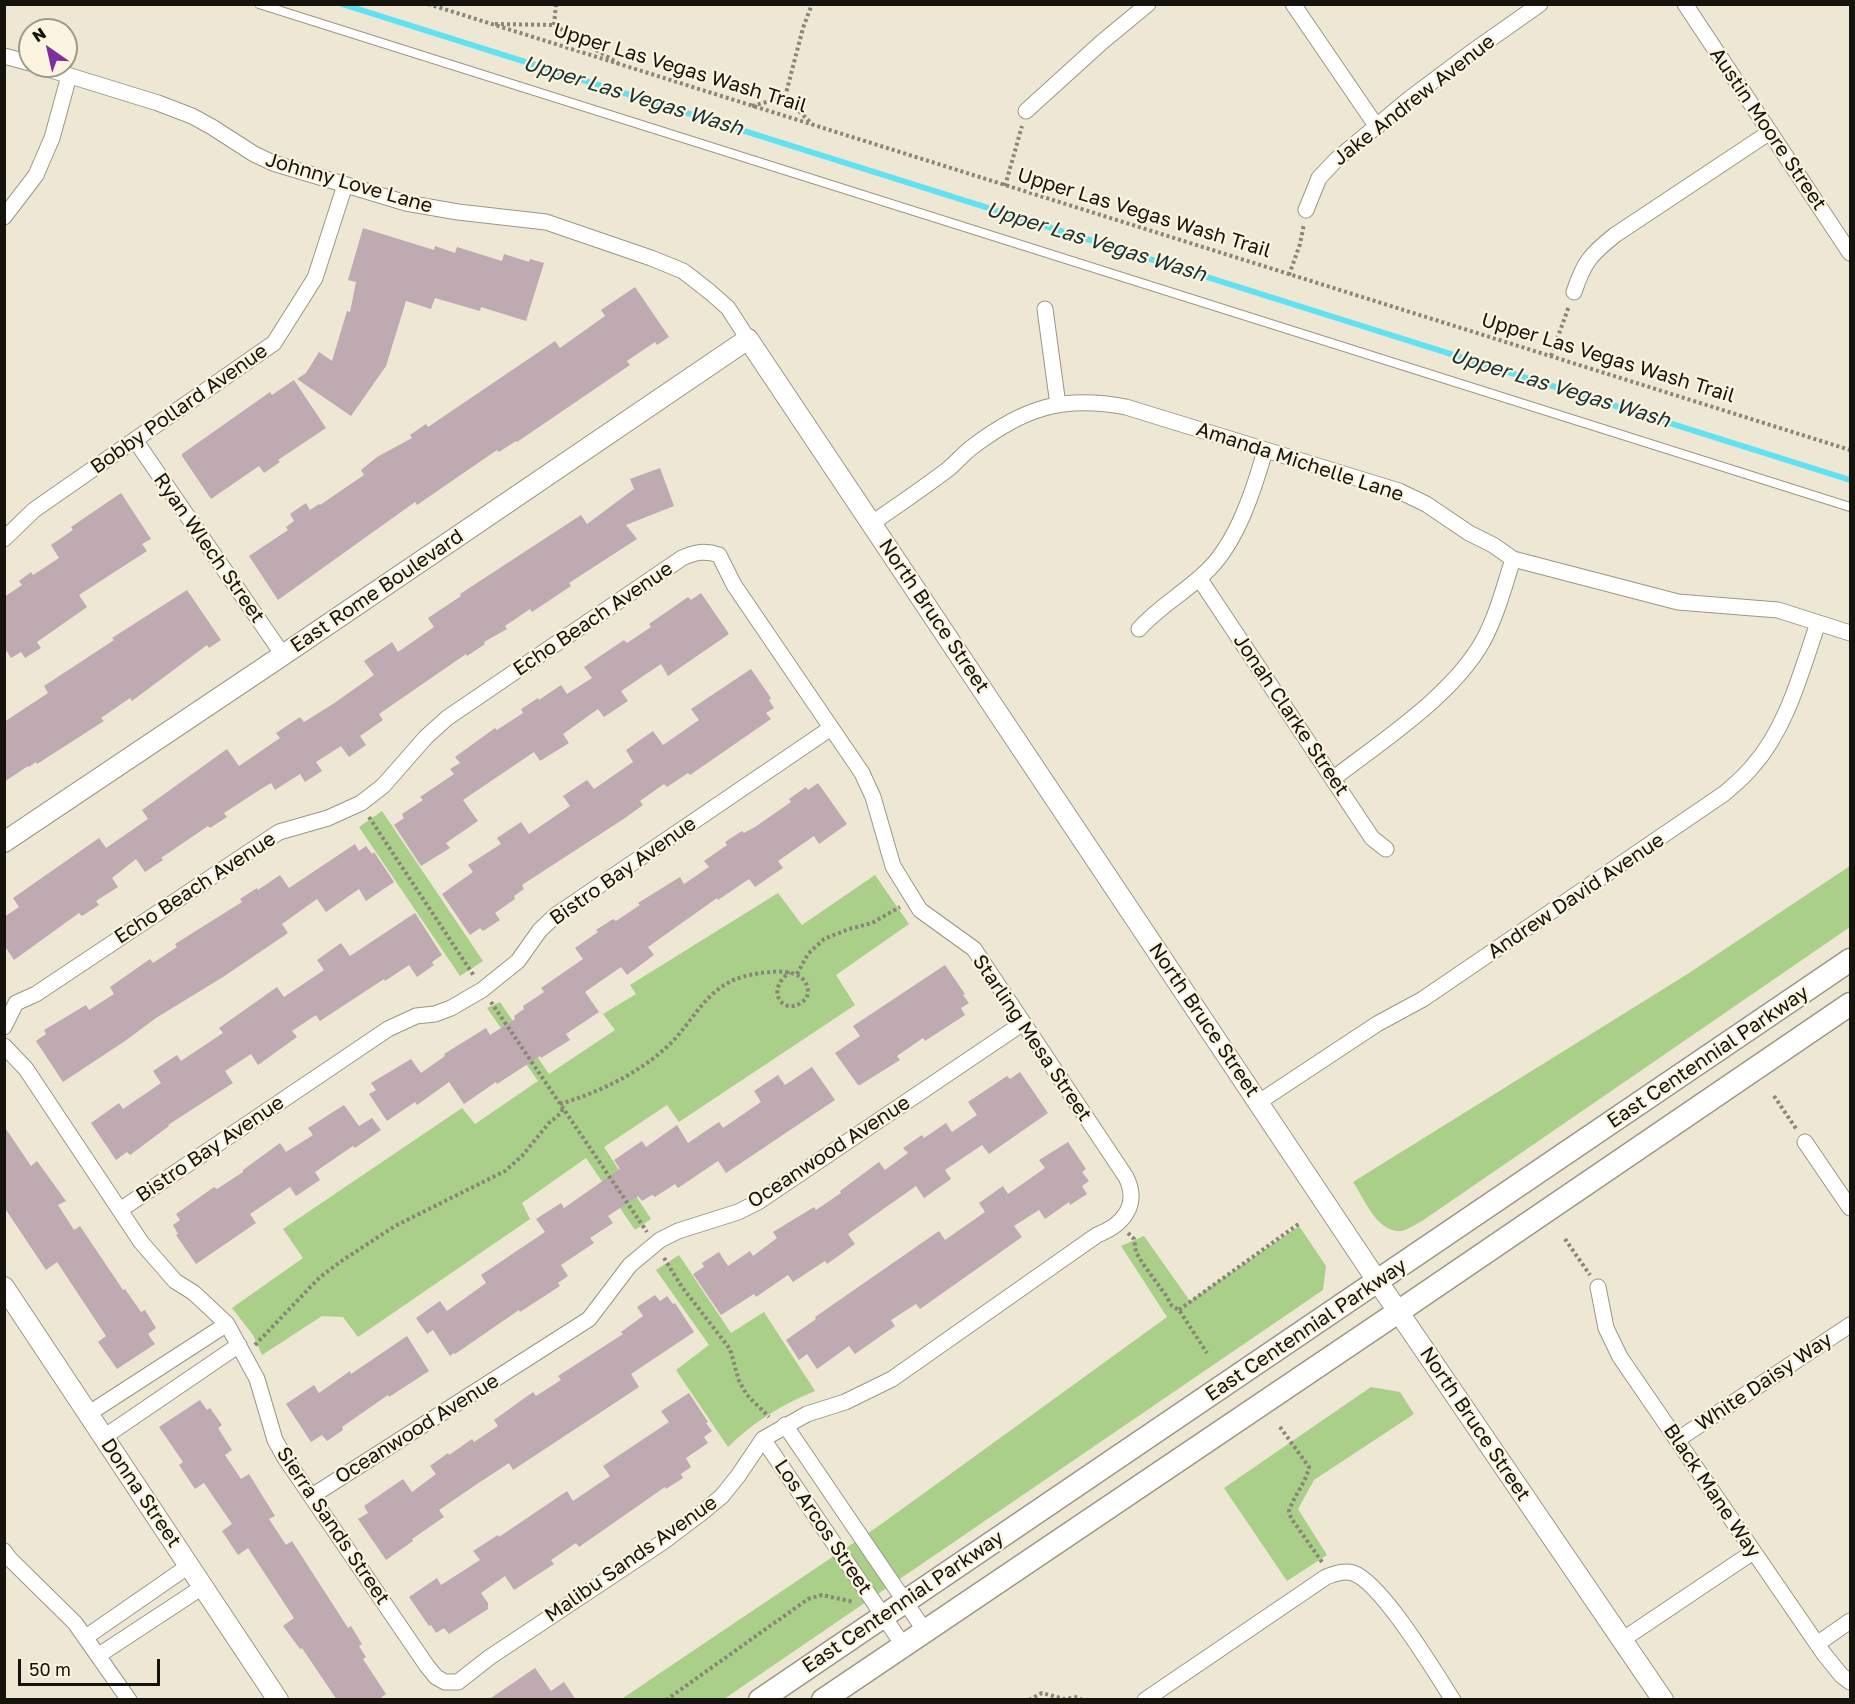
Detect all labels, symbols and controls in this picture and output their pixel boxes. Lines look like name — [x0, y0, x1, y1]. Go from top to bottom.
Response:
north arrow — [18, 18, 78, 78]
street label: Upper Las Vegas Wash Trail — [550, 18, 810, 118]
text: N — [28, 23, 50, 46]
street label: Jake Andrew Avenue — [1328, 29, 1500, 171]
street label: Austin Moore Street — [1705, 43, 1831, 215]
water label: Upper Las Vegas Wash — [520, 51, 746, 141]
street label: Johnny Love Lane — [263, 148, 435, 218]
street label: Upper Las Vegas Wash Trail — [1014, 163, 1274, 263]
water label: Upper Las Vegas Wash — [983, 197, 1209, 287]
street label: Upper Las Vegas Wash Trail — [1478, 308, 1738, 408]
street label: Bobby Pollard Avenue — [86, 339, 272, 479]
water label: Upper Las Vegas Wash — [1447, 343, 1673, 433]
street label: Amanda Michelle Lane — [1193, 417, 1407, 507]
street label: Ryan Wlech Street — [148, 469, 270, 627]
street label: East Rome Boulevard — [286, 524, 468, 658]
street label: North Bruce Street — [874, 534, 994, 698]
street label: Echo Beach Avenue — [509, 557, 677, 681]
street label: Jonah Clarke Street — [1228, 630, 1354, 800]
street label: Bistro Bay Avenue — [545, 812, 701, 930]
street label: Echo Beach Avenue — [110, 827, 280, 949]
street label: Andrew David Avenue — [1483, 828, 1669, 964]
street label: North Bruce Street — [1144, 938, 1264, 1102]
street label: Starling Mesa Street — [967, 950, 1097, 1126]
street label: East Centennial Parkway — [1603, 981, 1813, 1133]
street label: Bistro Bay Avenue — [132, 1091, 288, 1207]
street label: Oceanwood Avenue — [743, 1091, 915, 1213]
street label: East Centennial Parkway — [1201, 1254, 1411, 1406]
street label: White Daisy Way — [1691, 1327, 1837, 1437]
street label: North Bruce Street — [1415, 1342, 1535, 1506]
street label: Oceanwood Avenue — [331, 1369, 503, 1489]
street label: Black Mane Way — [1658, 1420, 1766, 1562]
street label: Donna Street — [96, 1434, 186, 1552]
street label: Sierra Sands Street — [271, 1443, 395, 1609]
street label: Los Arcos Street — [769, 1455, 877, 1599]
street label: Malibu Sands Avenue — [540, 1491, 722, 1627]
street label: East Centennial Parkway — [798, 1526, 1008, 1678]
scale bar — [21, 1647, 164, 1685]
text: 50 m — [29, 1658, 71, 1680]

